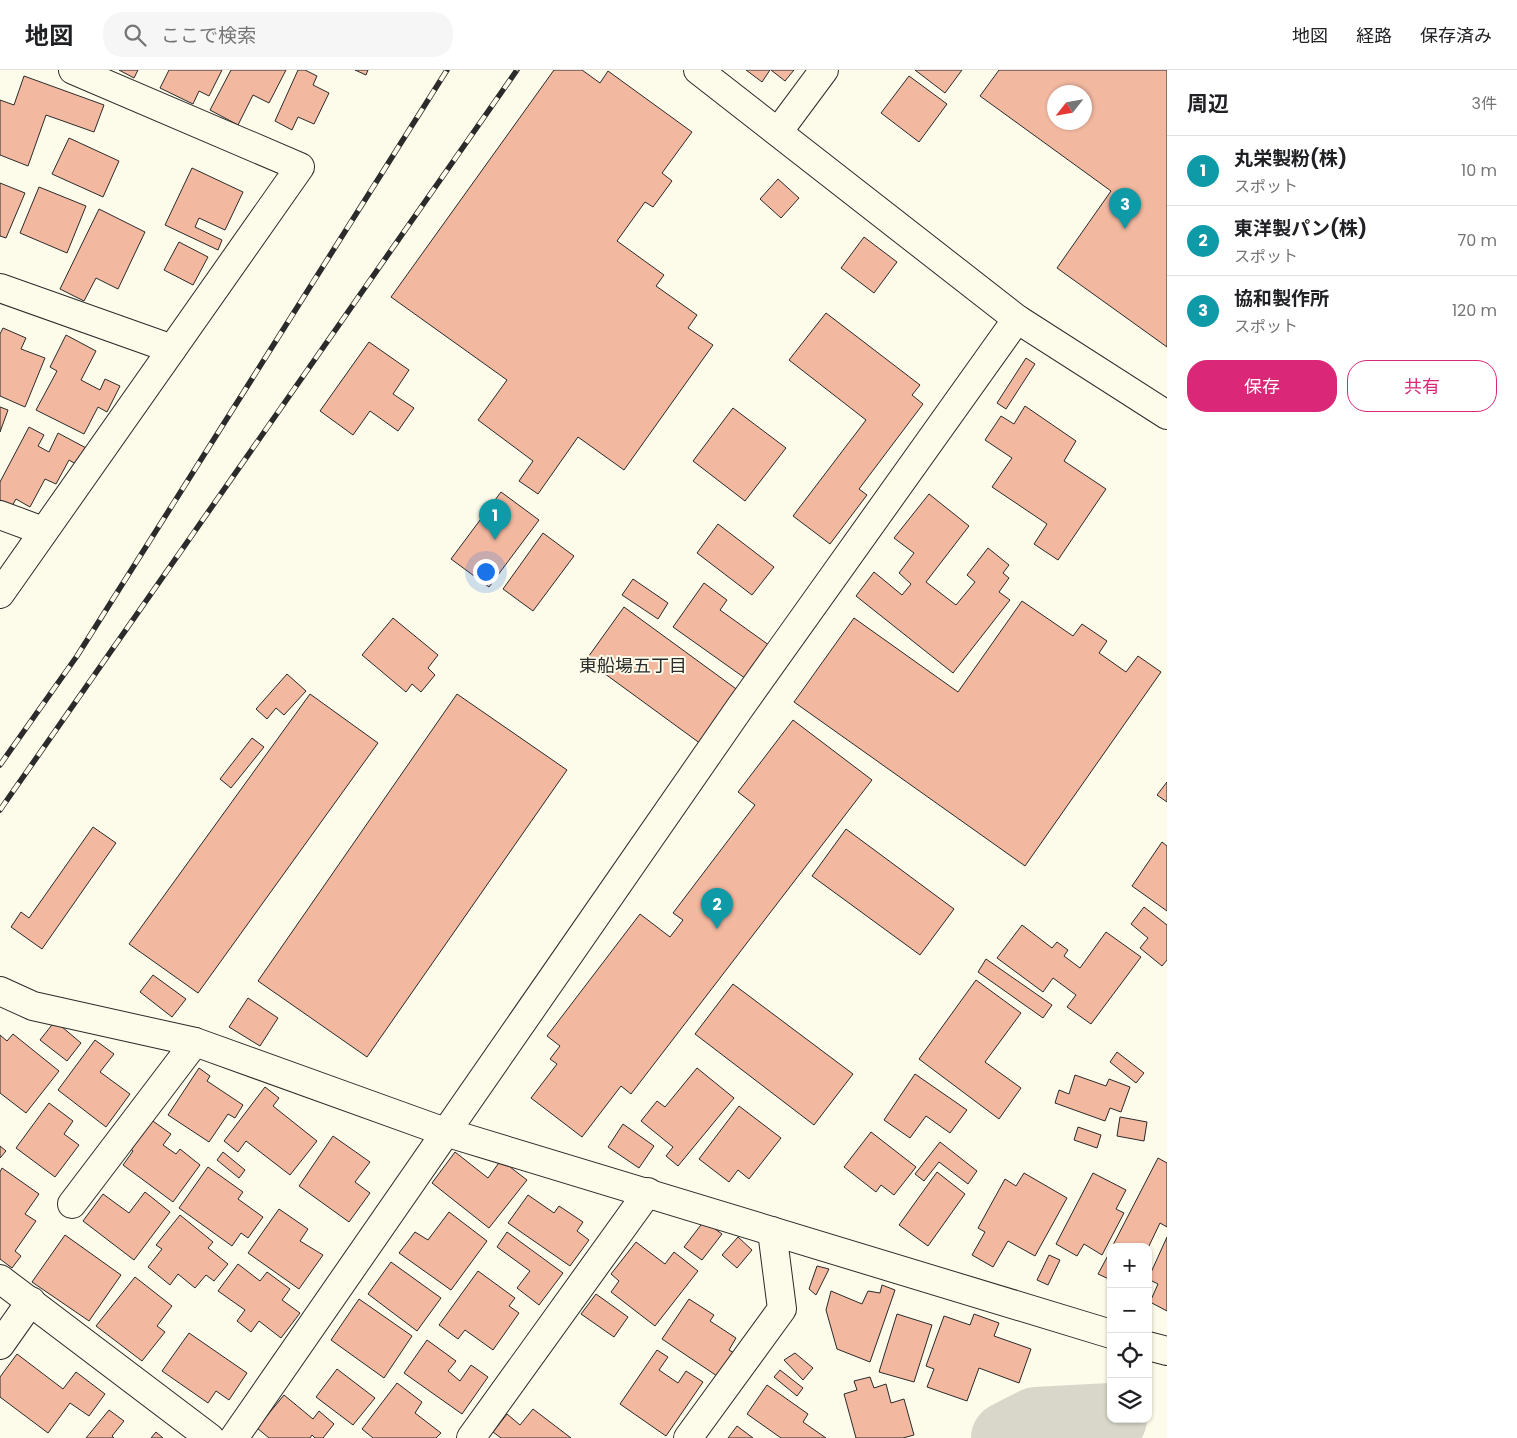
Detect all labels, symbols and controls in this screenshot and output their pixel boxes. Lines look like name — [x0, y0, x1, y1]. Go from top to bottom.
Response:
search box — [103, 12, 453, 57]
text: 地図 — [25, 19, 73, 52]
icon: search — [121, 21, 149, 49]
text: ここで検索 — [161, 22, 256, 49]
text: 地図 — [1292, 23, 1328, 48]
text: 経路 — [1356, 23, 1392, 48]
text: 保存済み — [1420, 23, 1492, 48]
north arrow — [1047, 85, 1092, 130]
text: 周辺 — [1187, 89, 1229, 118]
text: 3件 — [1472, 92, 1497, 115]
text: 丸栄製粉(株) — [1234, 145, 1347, 172]
text: 1 — [1200, 159, 1206, 182]
text: 10 m — [1461, 159, 1497, 182]
text: スポット — [1234, 175, 1298, 198]
pin: 3 — [1109, 188, 1141, 229]
text: 東洋製パン(株) — [1234, 215, 1367, 242]
text: 2 — [1198, 229, 1208, 252]
text: 70 m — [1457, 229, 1497, 252]
text: スポット — [1234, 245, 1298, 268]
text: 協和製作所 — [1234, 285, 1329, 312]
text: 3 — [1198, 299, 1208, 322]
text: 120 m — [1452, 299, 1497, 322]
text: スポット — [1234, 315, 1298, 338]
button: 保存 — [1187, 360, 1337, 412]
button: 共有 — [1347, 360, 1497, 412]
pin: 1 — [479, 499, 511, 540]
your location — [473, 559, 499, 585]
district label: 東船場五丁目 — [579, 653, 687, 678]
pin: 2 — [701, 888, 733, 929]
map controls — [1107, 1243, 1152, 1423]
button: + — [1107, 1243, 1152, 1288]
button: − — [1107, 1288, 1152, 1333]
button: locate — [1107, 1333, 1152, 1378]
button: layers — [1107, 1378, 1152, 1423]

